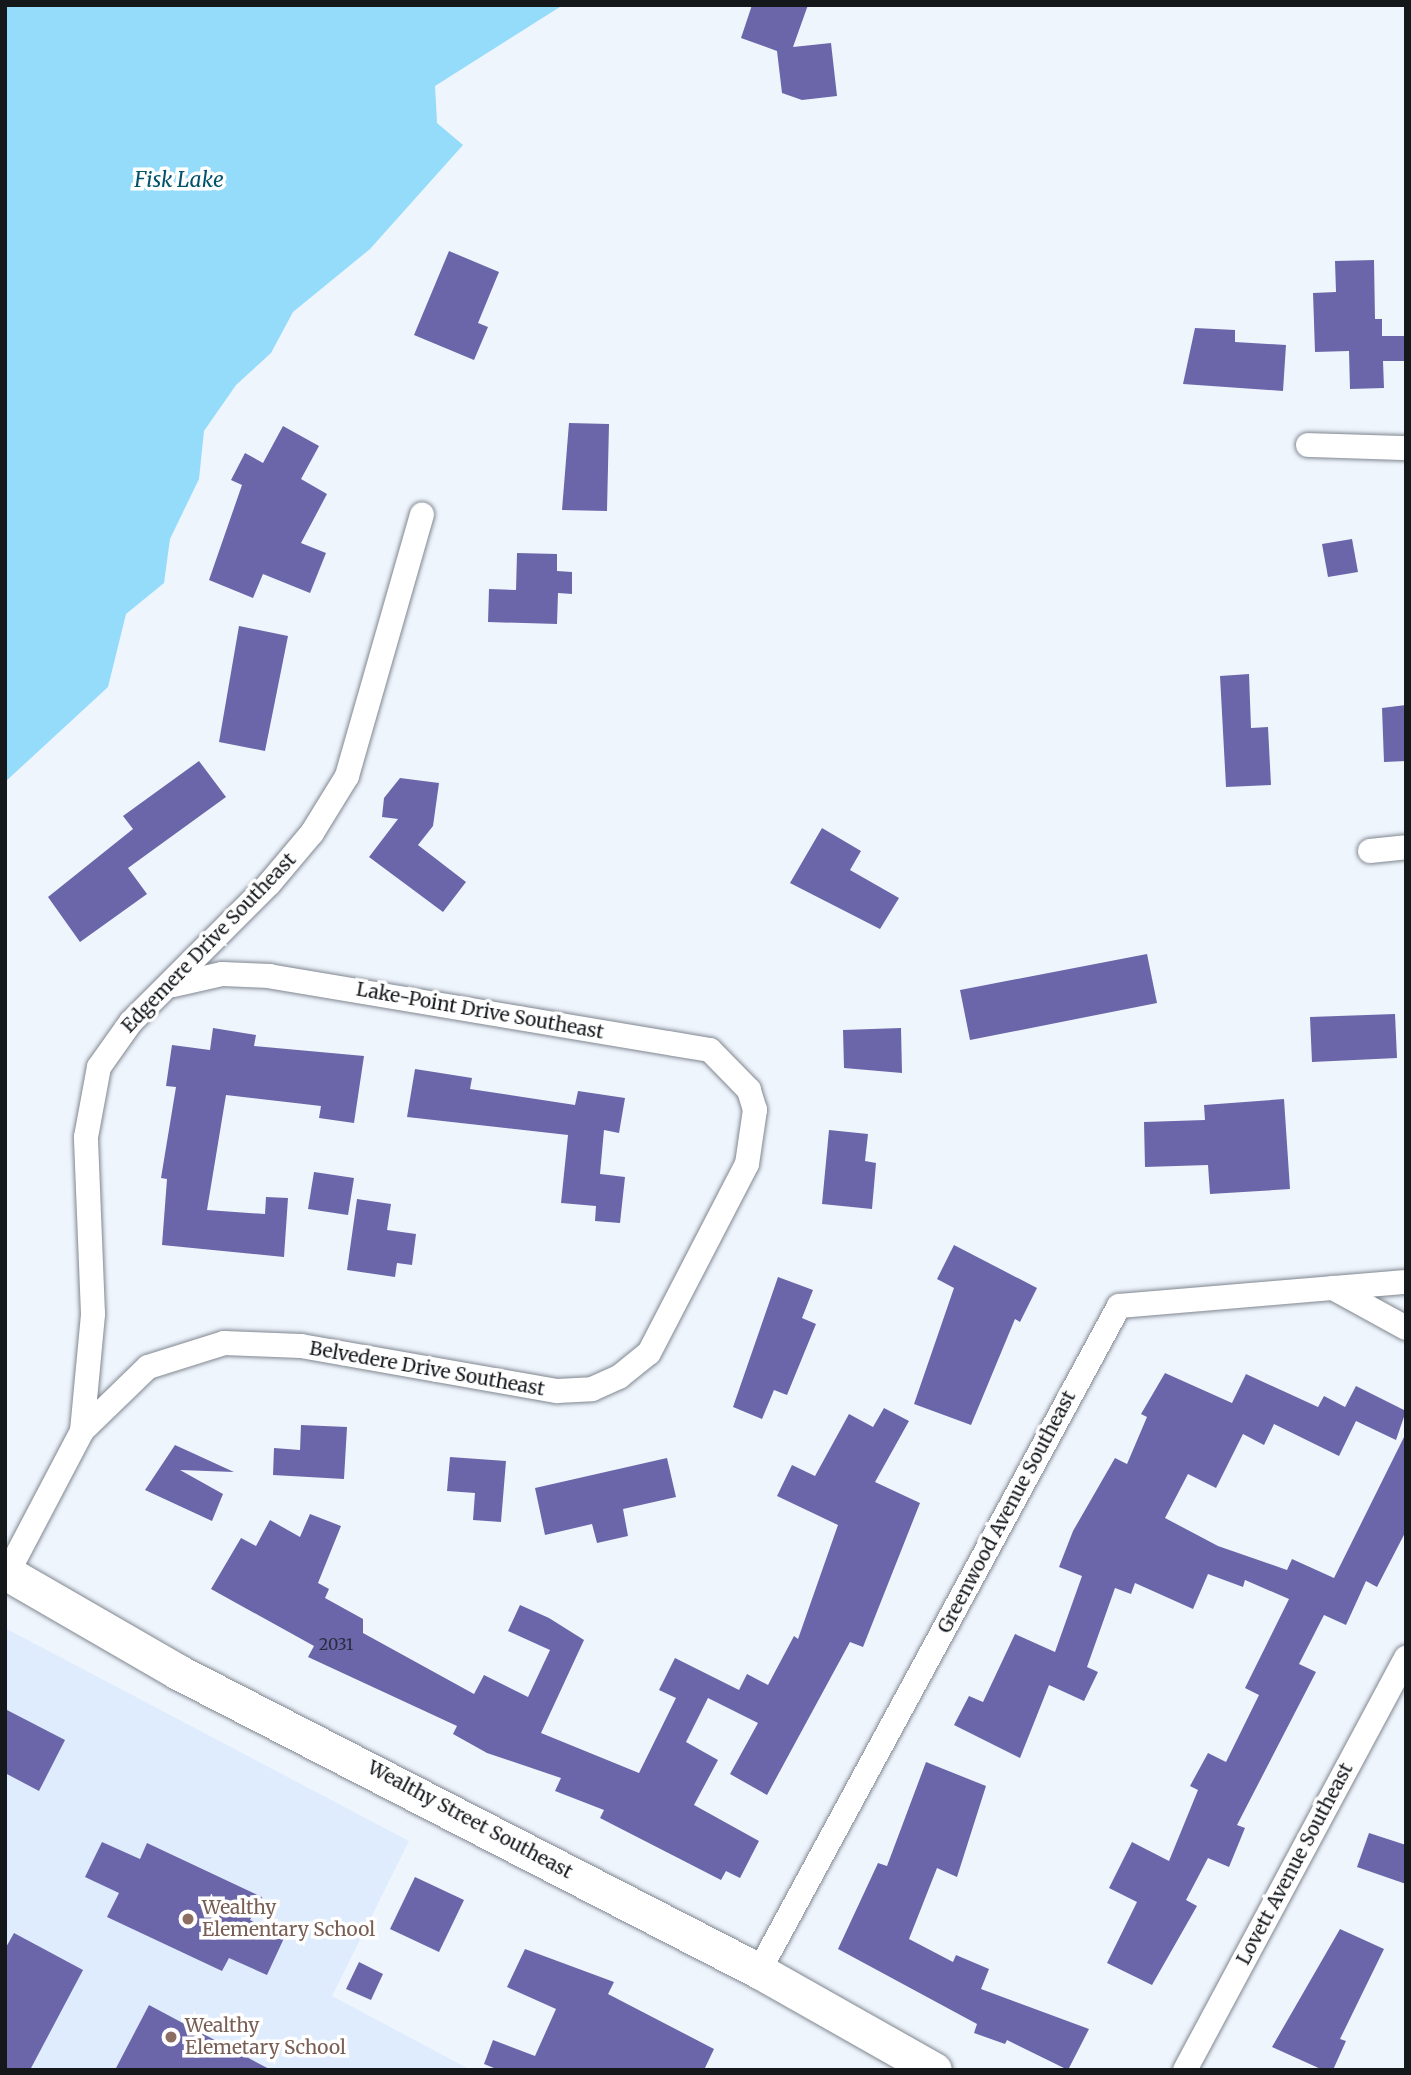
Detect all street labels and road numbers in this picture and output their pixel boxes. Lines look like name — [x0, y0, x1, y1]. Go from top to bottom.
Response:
street label: Edgemere Drive Southeast — [117, 848, 301, 1038]
street label: Lake-Point Drive Southeast — [354, 978, 606, 1044]
street label: Belvedere Drive Southeast — [308, 1337, 546, 1401]
street label: Greenwood Avenue Southeast — [933, 1387, 1081, 1637]
street label: Wealthy Street Southeast — [364, 1756, 576, 1884]
street label: Lovett Avenue Southeast — [1232, 1759, 1358, 1969]

